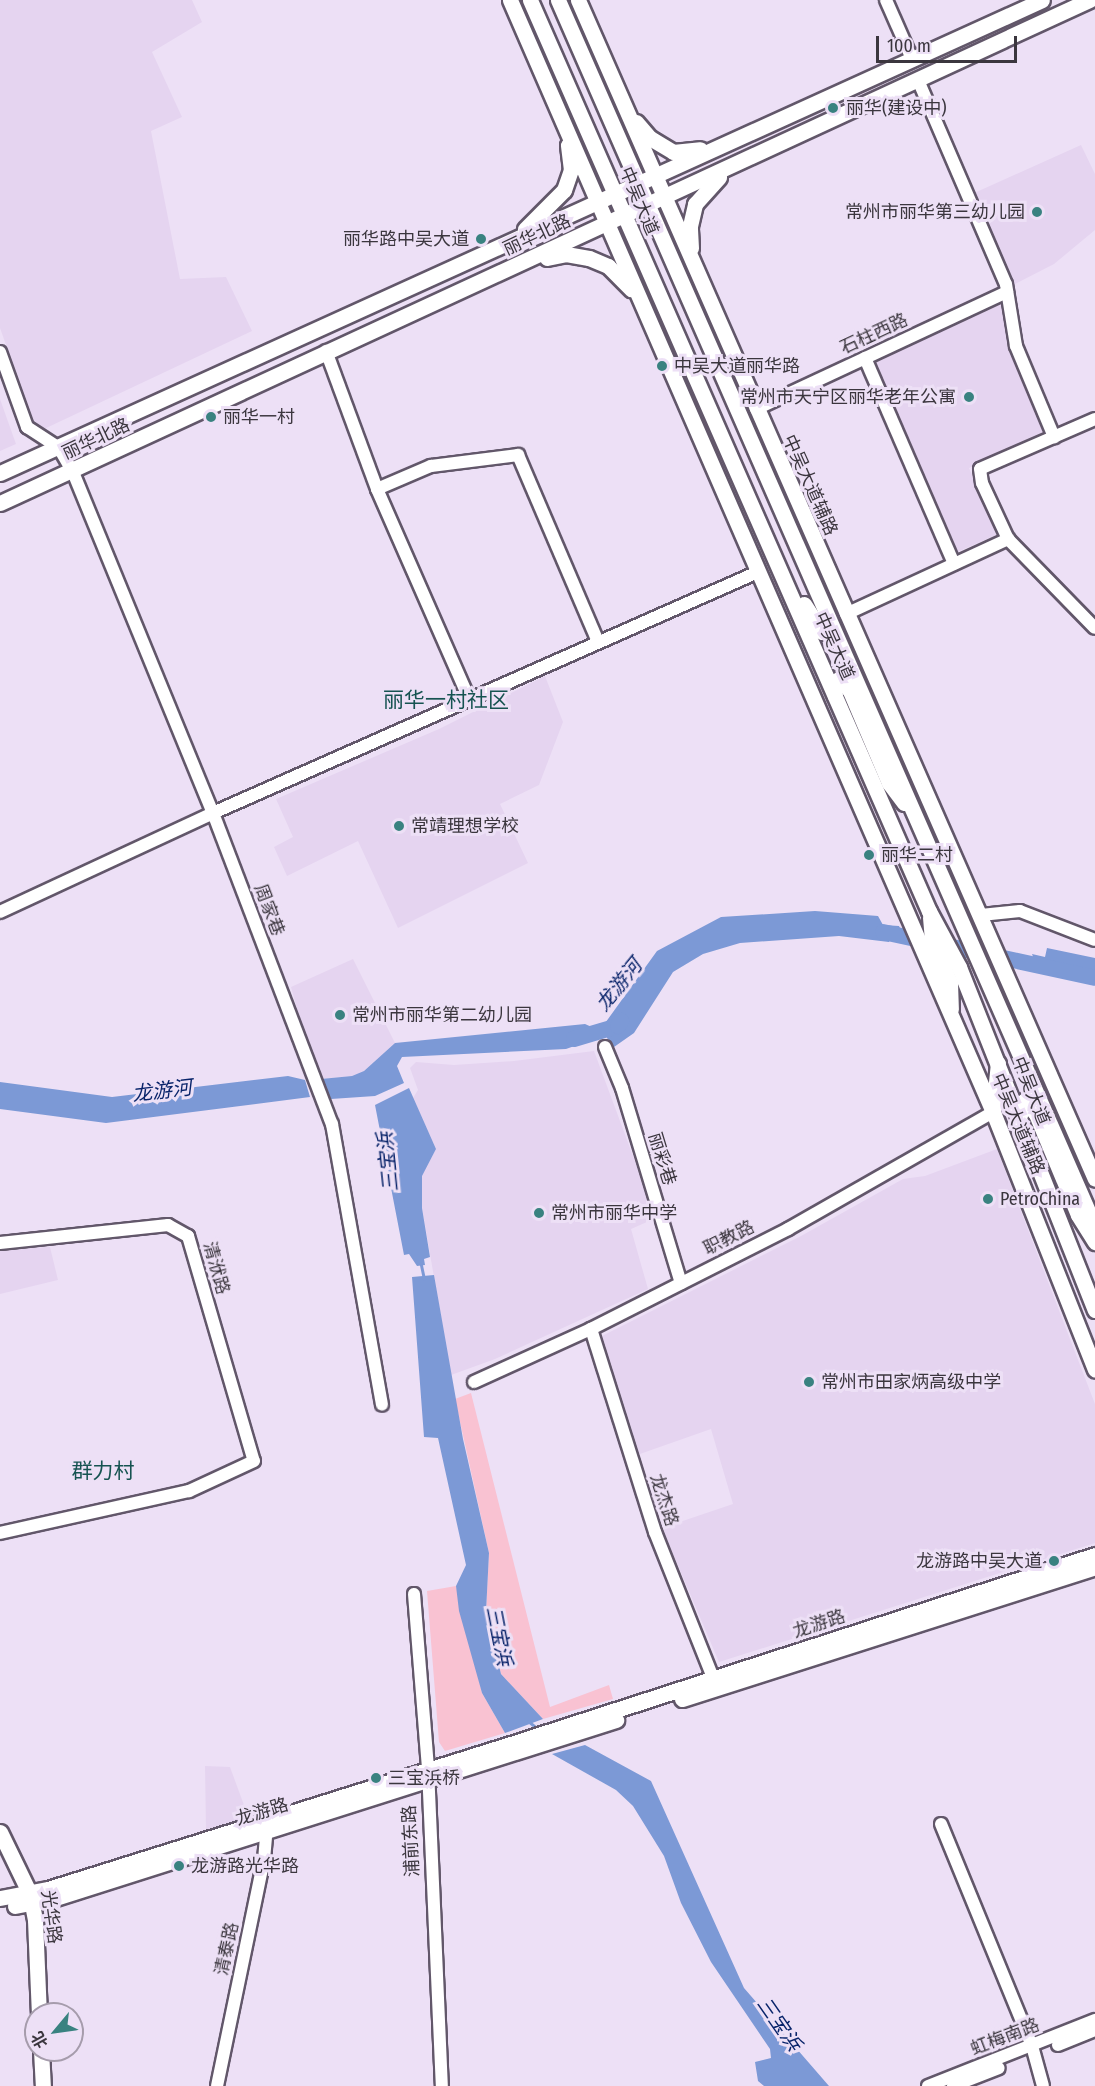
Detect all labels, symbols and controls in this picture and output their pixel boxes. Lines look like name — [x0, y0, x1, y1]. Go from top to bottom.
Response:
scale bar — [879, 24, 1020, 62]
text: 100 m — [887, 35, 931, 57]
place label: 丽华(建设中) — [846, 97, 947, 119]
marker: 丽华(建设中) — [824, 99, 842, 117]
street label: 中吴大道 — [615, 164, 663, 238]
place label: 常州市丽华第三幼儿园 — [845, 201, 1025, 223]
marker: 常州市丽华第三幼儿园 — [1030, 205, 1044, 219]
street label: 丽华北路 — [500, 210, 574, 260]
place label: 丽华路中吴大道 — [343, 228, 469, 250]
marker: 丽华路中吴大道 — [474, 232, 488, 246]
street label: 石柱西路 — [837, 309, 911, 359]
place label: 中吴大道丽华路 — [674, 355, 800, 377]
marker: 中吴大道丽华路 — [655, 359, 669, 373]
place label: 常州市天宁区丽华老年公寓 — [740, 386, 956, 408]
marker: 常州市天宁区丽华老年公寓 — [960, 388, 978, 406]
place label: 丽华一村 — [223, 406, 295, 428]
marker: 丽华一村 — [204, 410, 218, 424]
street label: 丽华北路 — [59, 414, 133, 464]
street label: 中吴大道辅路 — [778, 431, 842, 539]
street label: 中吴大道 — [809, 609, 859, 683]
district label: 丽华一村社区 — [383, 687, 509, 713]
place label: 常靖理想学校 — [411, 815, 519, 837]
marker: 常靖理想学校 — [392, 819, 406, 833]
place label: 丽华二村 — [881, 844, 953, 866]
marker: 丽华二村 — [862, 848, 876, 862]
street label: 周家巷 — [249, 881, 289, 939]
water label: 龙游河 — [591, 954, 647, 1016]
place label: 常州市丽华第二幼儿园 — [352, 1004, 532, 1026]
marker: 常州市丽华第二幼儿园 — [333, 1008, 347, 1022]
street label: 中吴大道 — [1008, 1054, 1054, 1128]
street label: 中吴大道辅路 — [987, 1070, 1049, 1178]
water label: 龙游河 — [131, 1075, 193, 1107]
street label: 丽彩巷 — [644, 1130, 680, 1188]
water label: 三宝浜 — [373, 1131, 403, 1193]
place label: PetroChina — [1000, 1188, 1080, 1210]
marker: PetroChina — [981, 1192, 995, 1206]
place label: 常州市丽华中学 — [551, 1202, 677, 1224]
marker: 常州市丽华中学 — [532, 1206, 546, 1220]
street label: 职教路 — [700, 1216, 758, 1260]
street label: 清洑路 — [198, 1239, 234, 1297]
place label: 常州市田家炳高级中学 — [821, 1371, 1001, 1393]
marker: 常州市田家炳高级中学 — [802, 1375, 816, 1389]
district label: 群力村 — [72, 1458, 134, 1484]
street label: 龙杰路 — [645, 1471, 683, 1529]
place label: 龙游路中吴大道 — [916, 1550, 1042, 1572]
marker: 龙游路中吴大道 — [1047, 1554, 1061, 1568]
water label: 三宝浜 — [481, 1604, 517, 1668]
street label: 龙游路 — [790, 1605, 848, 1643]
place label: 三宝浜桥 — [388, 1767, 460, 1789]
marker: 三宝浜桥 — [369, 1771, 383, 1785]
street label: 龙游路 — [233, 1794, 291, 1830]
street label: 浦前东路 — [398, 1804, 424, 1878]
place label: 龙游路光华路 — [191, 1855, 299, 1877]
marker: 龙游路光华路 — [172, 1859, 186, 1873]
street label: 光华路 — [37, 1889, 65, 1945]
street label: 清泰路 — [211, 1920, 243, 1978]
water label: 三宝浜 — [752, 1993, 806, 2055]
north arrow — [24, 2002, 84, 2062]
street label: 虹梅南路 — [968, 2014, 1042, 2060]
text: 北 — [27, 2028, 52, 2052]

